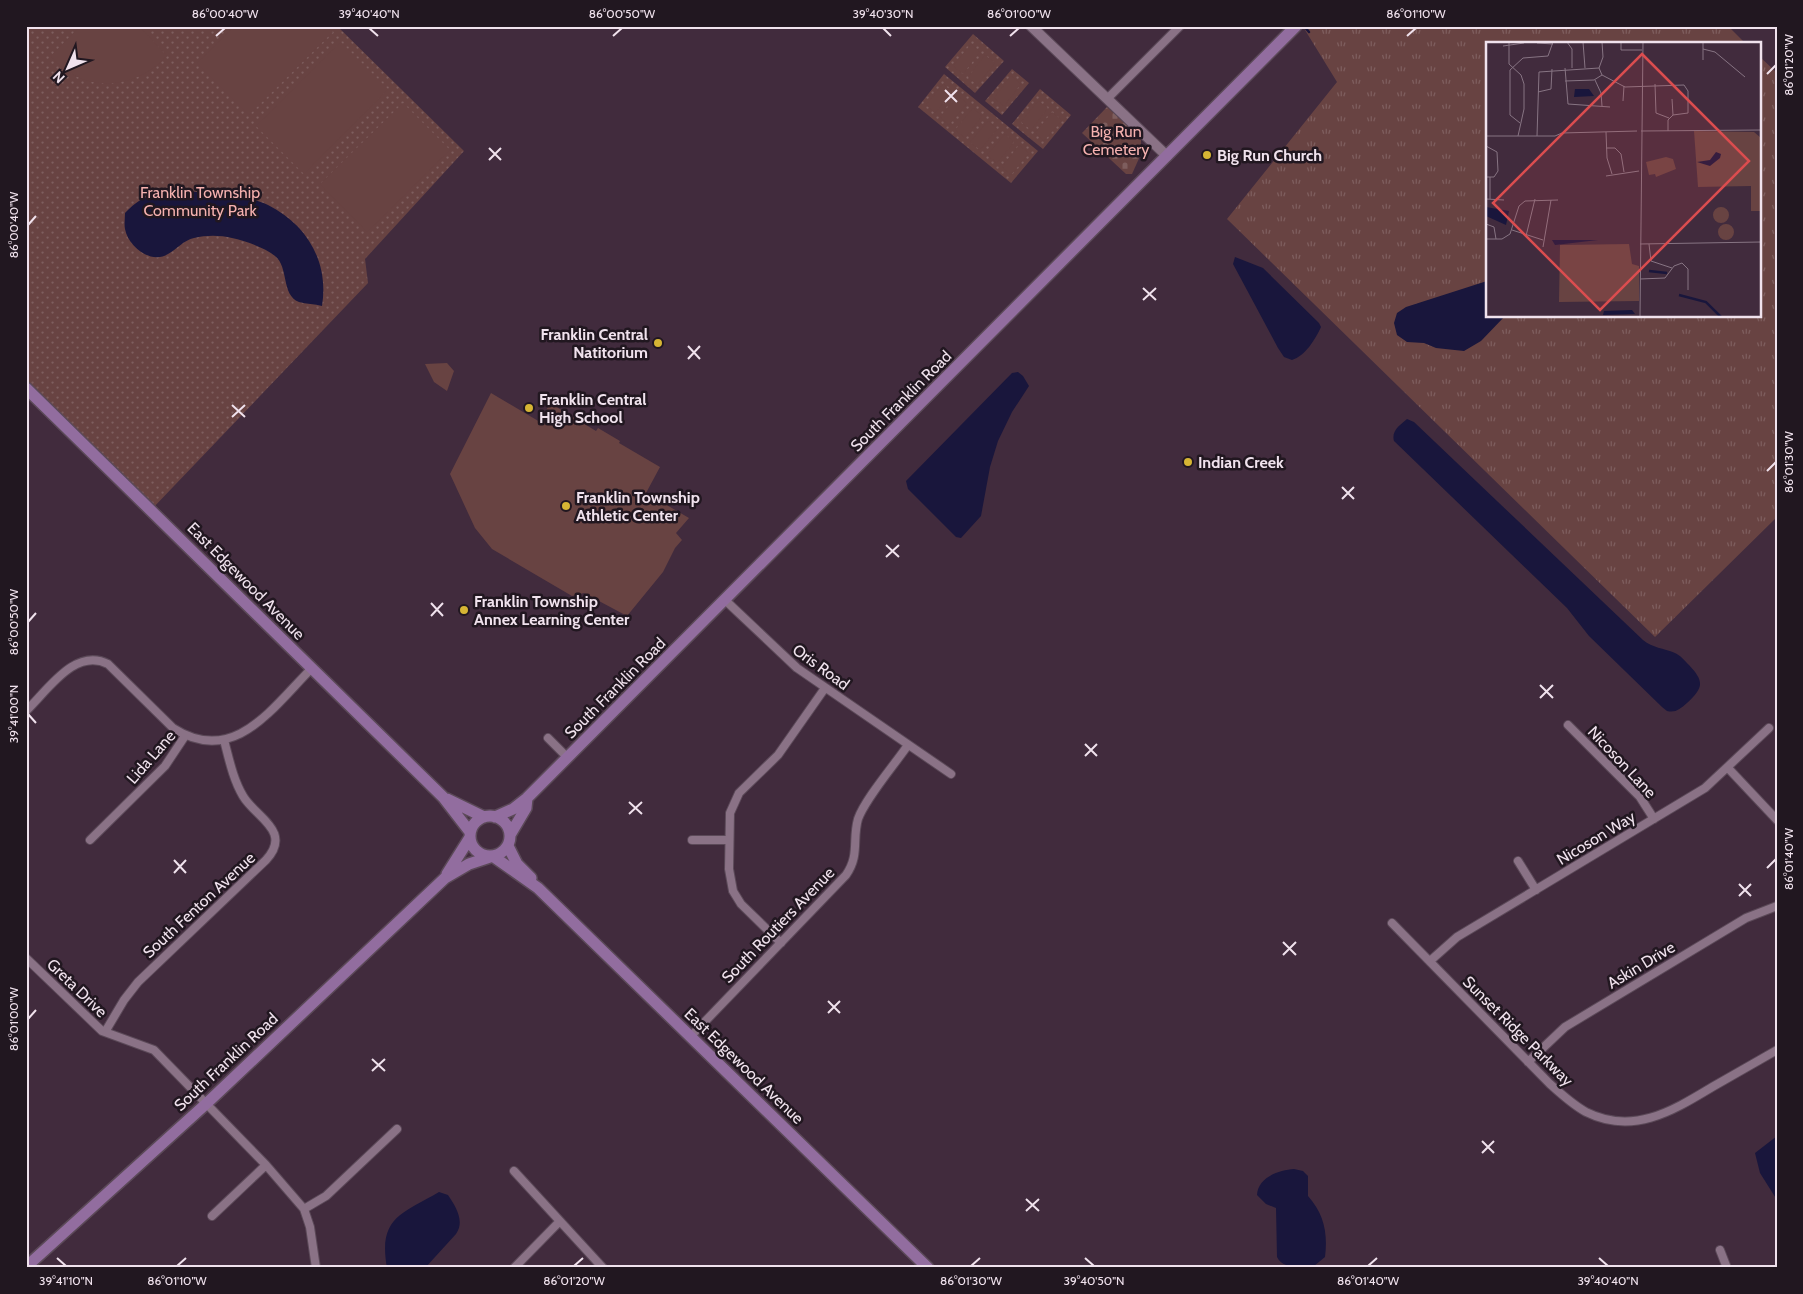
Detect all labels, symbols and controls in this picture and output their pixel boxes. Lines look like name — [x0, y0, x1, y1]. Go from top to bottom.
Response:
text: 86°00'40"W — [192, 6, 259, 21]
text: 39°40'40"N — [338, 6, 400, 21]
text: 86°00'50"W — [589, 6, 656, 21]
text: 39°40'30"N — [852, 6, 914, 21]
text: 86°01'00"W — [987, 6, 1052, 21]
text: 86°01'10"W — [1386, 6, 1446, 21]
text: 86°01'20"W — [1781, 34, 1796, 96]
north arrow — [42, 42, 92, 92]
inset map — [1486, 42, 1760, 318]
text: N — [49, 67, 69, 87]
park label: Big Run Cemetery — [1083, 122, 1149, 159]
place label: Big Run Church — [1217, 146, 1322, 165]
marker: Big Run Church — [1201, 149, 1213, 161]
park label: Franklin Township Community Park — [140, 183, 260, 220]
text: 86°00'40"W — [6, 191, 21, 258]
place label: Franklin Central Natitorium — [541, 325, 648, 362]
marker: Franklin Central Natitorium — [652, 337, 664, 349]
street label: South Franklin Road — [847, 347, 955, 455]
place label: Franklin Central High School — [539, 390, 646, 427]
marker: Franklin Central High School — [523, 402, 535, 414]
text: 86°01'30"W — [1781, 430, 1796, 493]
place label: Indian Creek — [1198, 453, 1284, 472]
marker: Indian Creek — [1182, 456, 1194, 468]
place label: Franklin Township Athletic Center — [576, 488, 700, 525]
marker: Franklin Township Athletic Center — [560, 500, 572, 512]
street label: East Edgewood Avenue — [183, 518, 309, 644]
text: 86°00'50"W — [6, 588, 21, 655]
place label: Franklin Township Annex Learning Center — [474, 592, 630, 629]
marker: Franklin Township Annex Learning Center — [458, 604, 470, 616]
street label: South Franklin Road — [561, 634, 669, 742]
street label: Oris Road — [789, 640, 853, 694]
text: 39°41'00"N — [6, 685, 21, 743]
street label: Nicoson Lane — [1584, 722, 1660, 802]
street label: Lida Lane — [123, 726, 179, 788]
street label: Nicoson Way — [1553, 807, 1639, 869]
text: 86°01'40"W — [1781, 827, 1796, 890]
street label: South Fenton Avenue — [139, 848, 259, 962]
street label: South Routiers Avenue — [718, 863, 838, 987]
street label: Askin Drive — [1604, 937, 1678, 993]
street label: Greta Drive — [43, 955, 111, 1021]
street label: Sunset Ridge Parkway — [1459, 972, 1577, 1090]
text: 86°01'00"W — [6, 986, 21, 1051]
street label: East Edgewood Avenue — [681, 1004, 807, 1128]
street label: South Franklin Road — [170, 1009, 282, 1115]
text: 39°41'10"N — [39, 1273, 93, 1288]
text: 86°01'10"W — [147, 1273, 207, 1288]
text: 86°01'20"W — [543, 1273, 605, 1288]
text: 86°01'30"W — [940, 1273, 1003, 1288]
text: 39°40'50"N — [1063, 1273, 1125, 1288]
text: 86°01'40"W — [1337, 1273, 1400, 1288]
text: 39°40'40"N — [1577, 1273, 1639, 1288]

